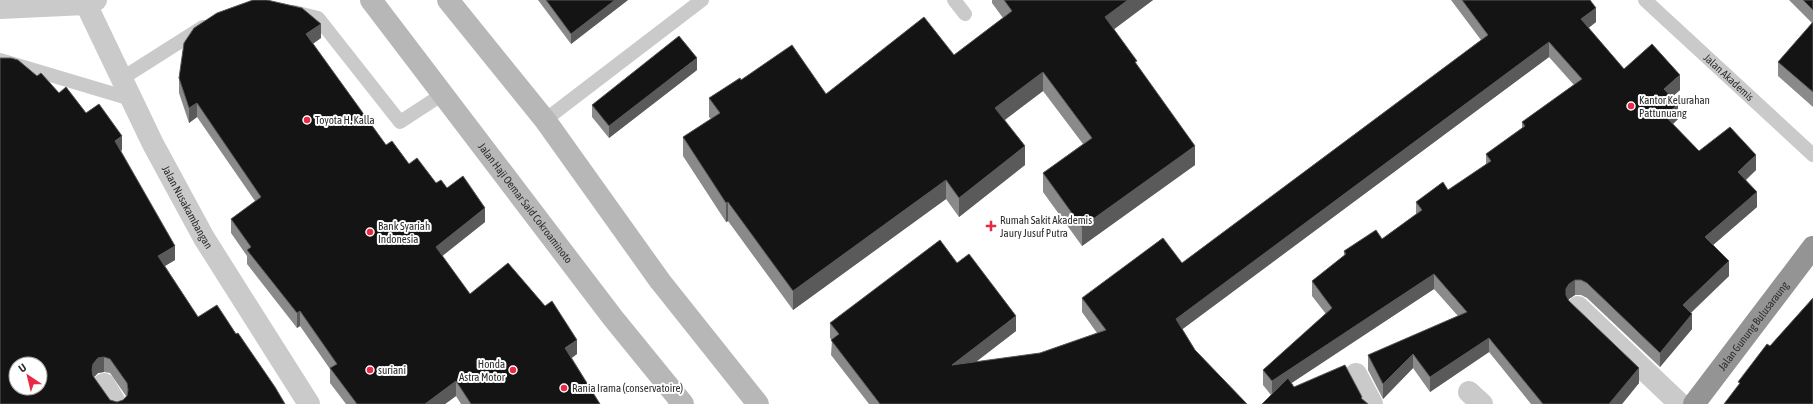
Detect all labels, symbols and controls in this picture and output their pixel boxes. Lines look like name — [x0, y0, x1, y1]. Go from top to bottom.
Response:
street label: Jalan Akademis — [1701, 51, 1756, 103]
place label: Kantor Kelurahan Pattunuang — [1639, 94, 1710, 119]
marker: Kantor Kelurahan Pattunuang — [1626, 101, 1636, 111]
place label: Toyota H. Kalla — [315, 114, 375, 126]
marker: Toyota H. Kalla — [302, 115, 312, 125]
street label: Jalan Haji Oemar Said Cokroaminoto — [476, 141, 575, 265]
street label: Jalan Nusakambangan — [160, 163, 215, 251]
place label: Rumah Sakit Akademis Jaury Jusuf Putra — [1000, 214, 1092, 239]
place label: Bank Syariah Indonesia — [378, 220, 430, 245]
marker: Rumah Sakit Akademis Jaury Jusuf Putra — [985, 220, 997, 232]
marker: Bank Syariah Indonesia — [365, 227, 375, 237]
street label: Jalan Gunung Bulusaraung — [1716, 279, 1791, 373]
north arrow — [8, 356, 48, 396]
place label: Honda Astra Motor — [459, 358, 506, 383]
text: U — [16, 361, 28, 375]
place label: suriani — [378, 364, 406, 376]
marker: suriani — [365, 365, 375, 375]
marker: Honda Astra Motor — [508, 365, 518, 375]
place label: Rania Irama (conservatoire) — [572, 382, 683, 394]
marker: Rania Irama (conservatoire) — [559, 383, 569, 393]

